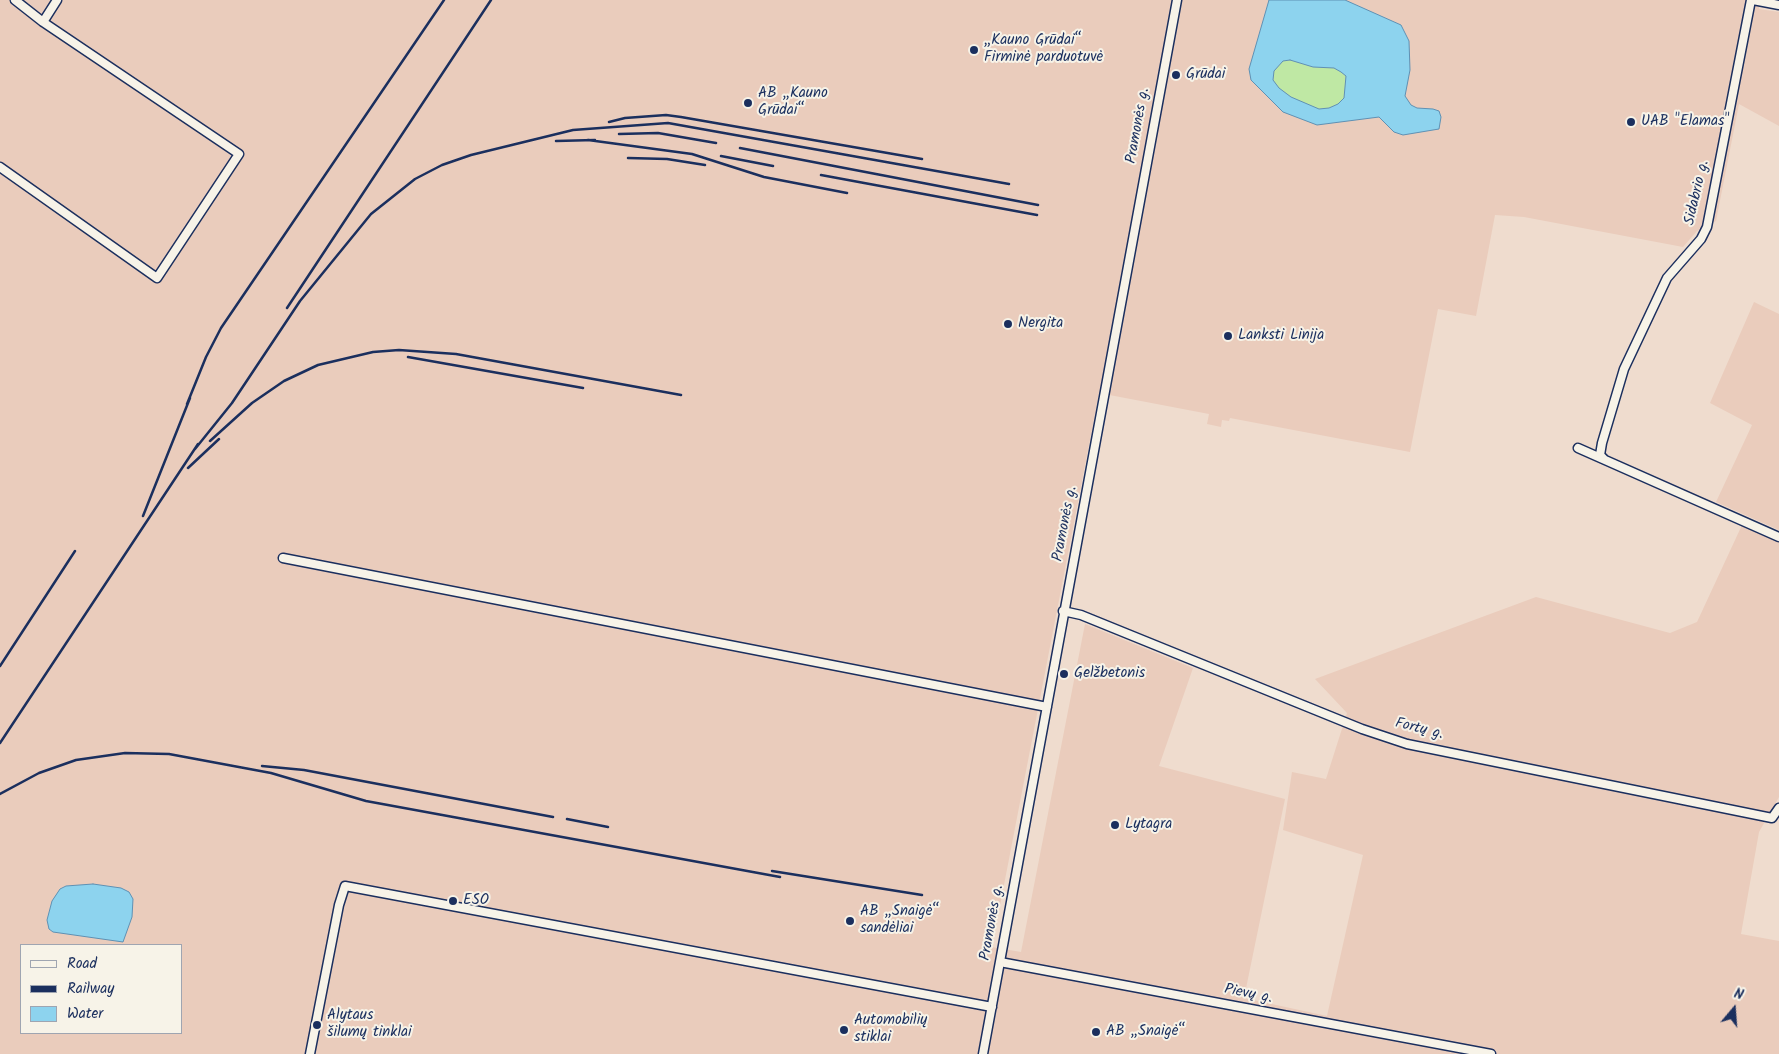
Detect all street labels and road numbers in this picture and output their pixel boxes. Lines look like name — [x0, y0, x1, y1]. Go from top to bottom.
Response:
street label: Pramonės g. — [1123, 87, 1155, 165]
street label: Sidabrio g. — [1682, 159, 1714, 227]
street label: Pramonės g. — [1050, 485, 1082, 563]
street label: Fortų g. — [1393, 715, 1445, 745]
street label: Pramonės g. — [977, 884, 1009, 962]
street label: Pievų g. — [1222, 982, 1274, 1008]

